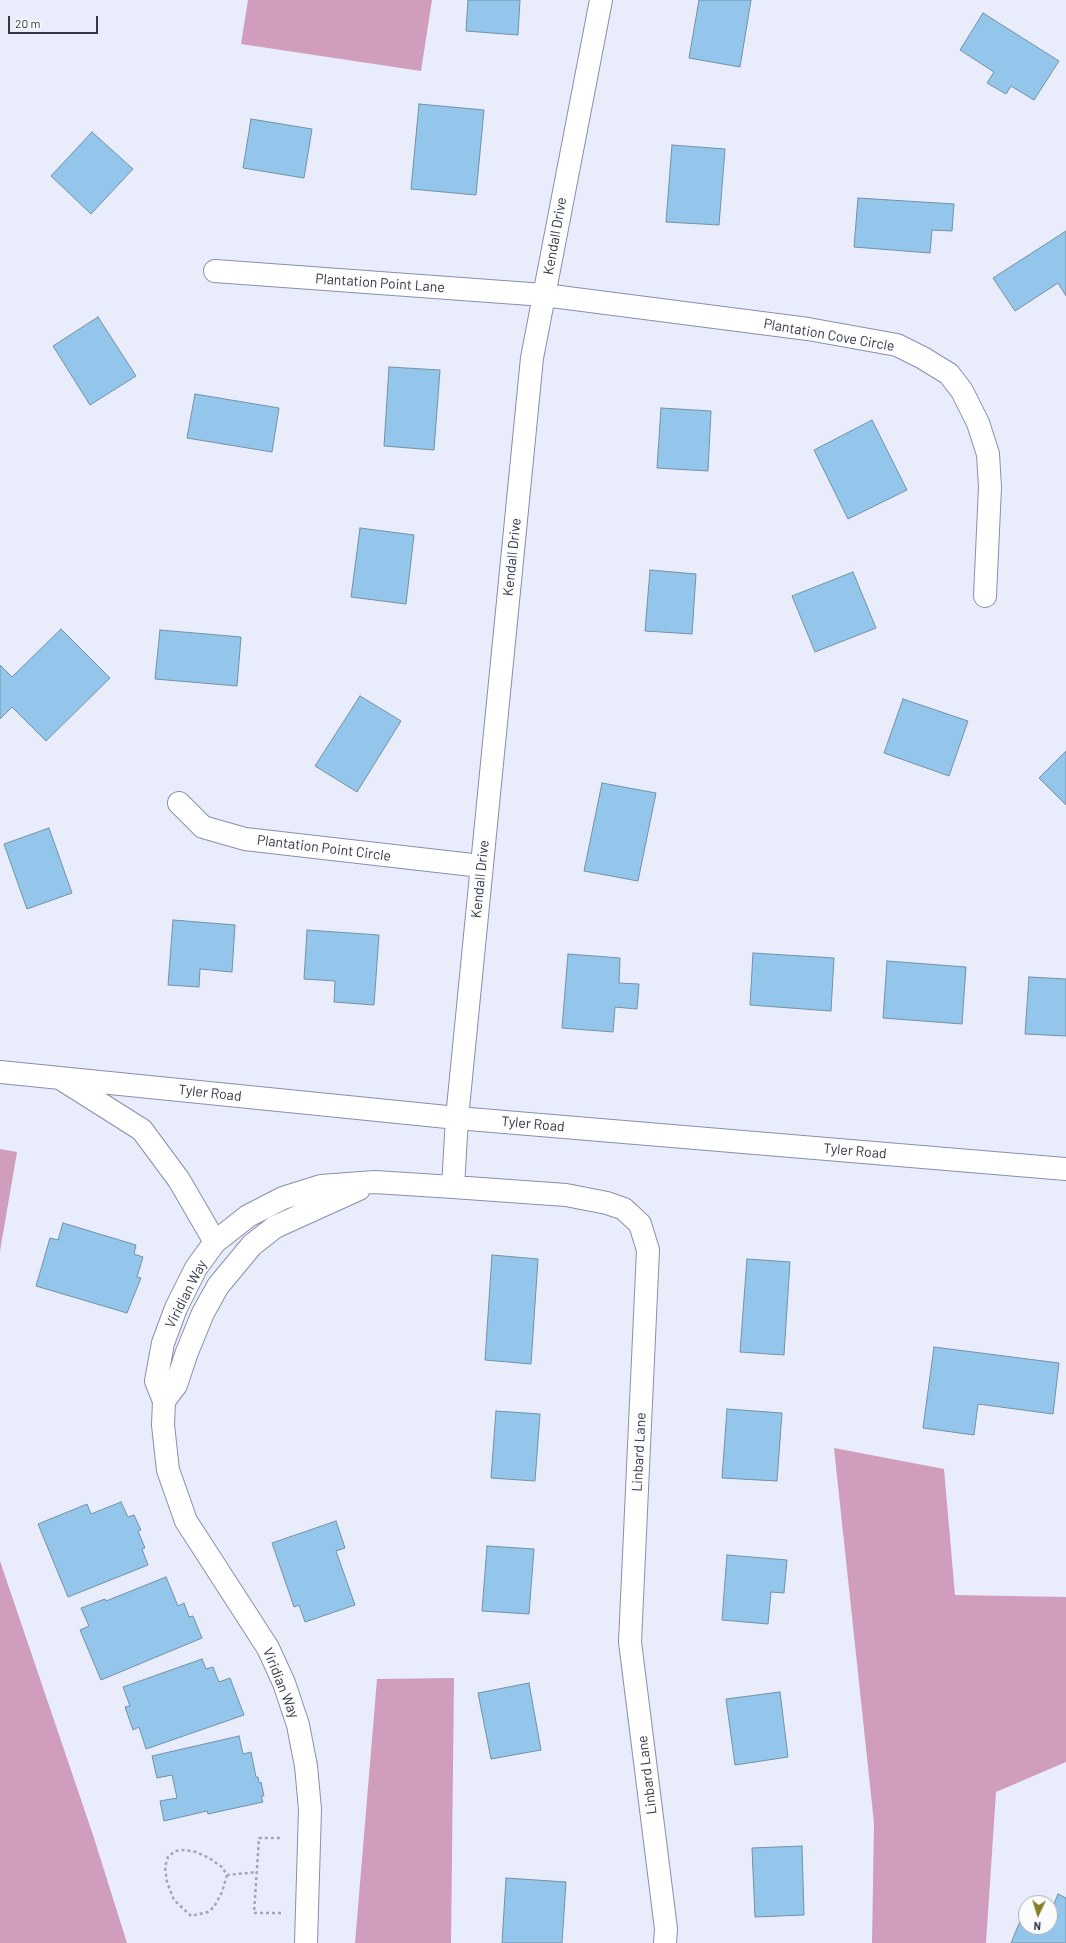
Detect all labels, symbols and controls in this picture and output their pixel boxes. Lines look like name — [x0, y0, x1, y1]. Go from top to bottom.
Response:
scale bar — [10, 8, 100, 34]
text: 20 m — [15, 16, 41, 30]
street label: Kendall Drive — [540, 196, 570, 276]
street label: Plantation Point Lane — [315, 270, 445, 296]
street label: Plantation Cove Circle — [762, 315, 896, 355]
street label: Kendall Drive — [500, 517, 524, 597]
street label: Plantation Point Circle — [256, 831, 392, 865]
street label: Kendall Drive — [468, 839, 492, 919]
street label: Tyler Road — [178, 1081, 242, 1105]
street label: Tyler Road — [501, 1113, 565, 1135]
street label: Tyler Road — [823, 1140, 887, 1162]
street label: Viridian Way — [162, 1257, 210, 1331]
street label: Linbard Lane — [629, 1412, 649, 1492]
street label: Viridian Way — [259, 1645, 303, 1721]
street label: Linbard Lane — [634, 1735, 660, 1815]
north arrow — [1018, 1895, 1058, 1935]
text: N — [1033, 1920, 1041, 1933]

